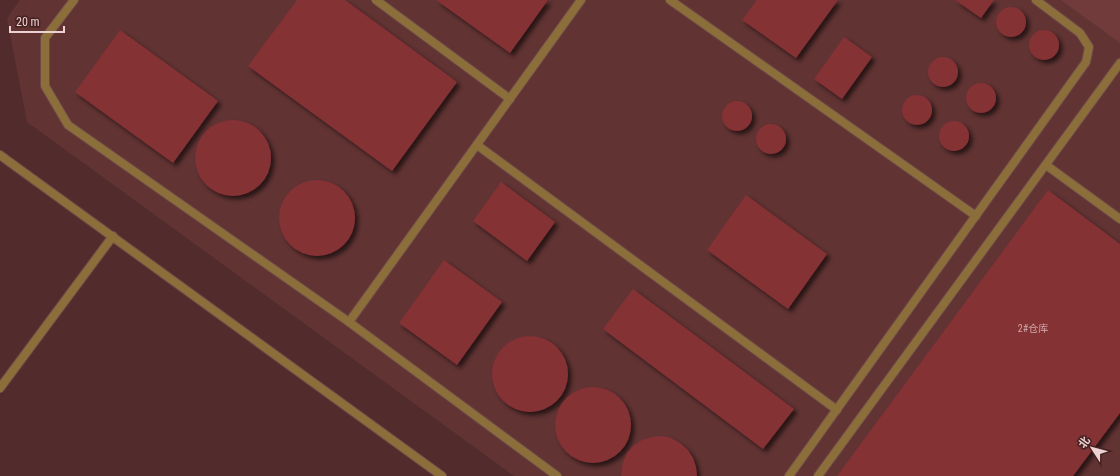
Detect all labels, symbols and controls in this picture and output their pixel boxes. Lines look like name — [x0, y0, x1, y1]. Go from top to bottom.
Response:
scale bar — [10, 8, 64, 34]
text: 20 m — [16, 15, 40, 29]
house number: 2#仓库 — [1018, 323, 1048, 334]
north arrow — [1072, 428, 1112, 468]
text: 北 — [1076, 434, 1093, 451]

